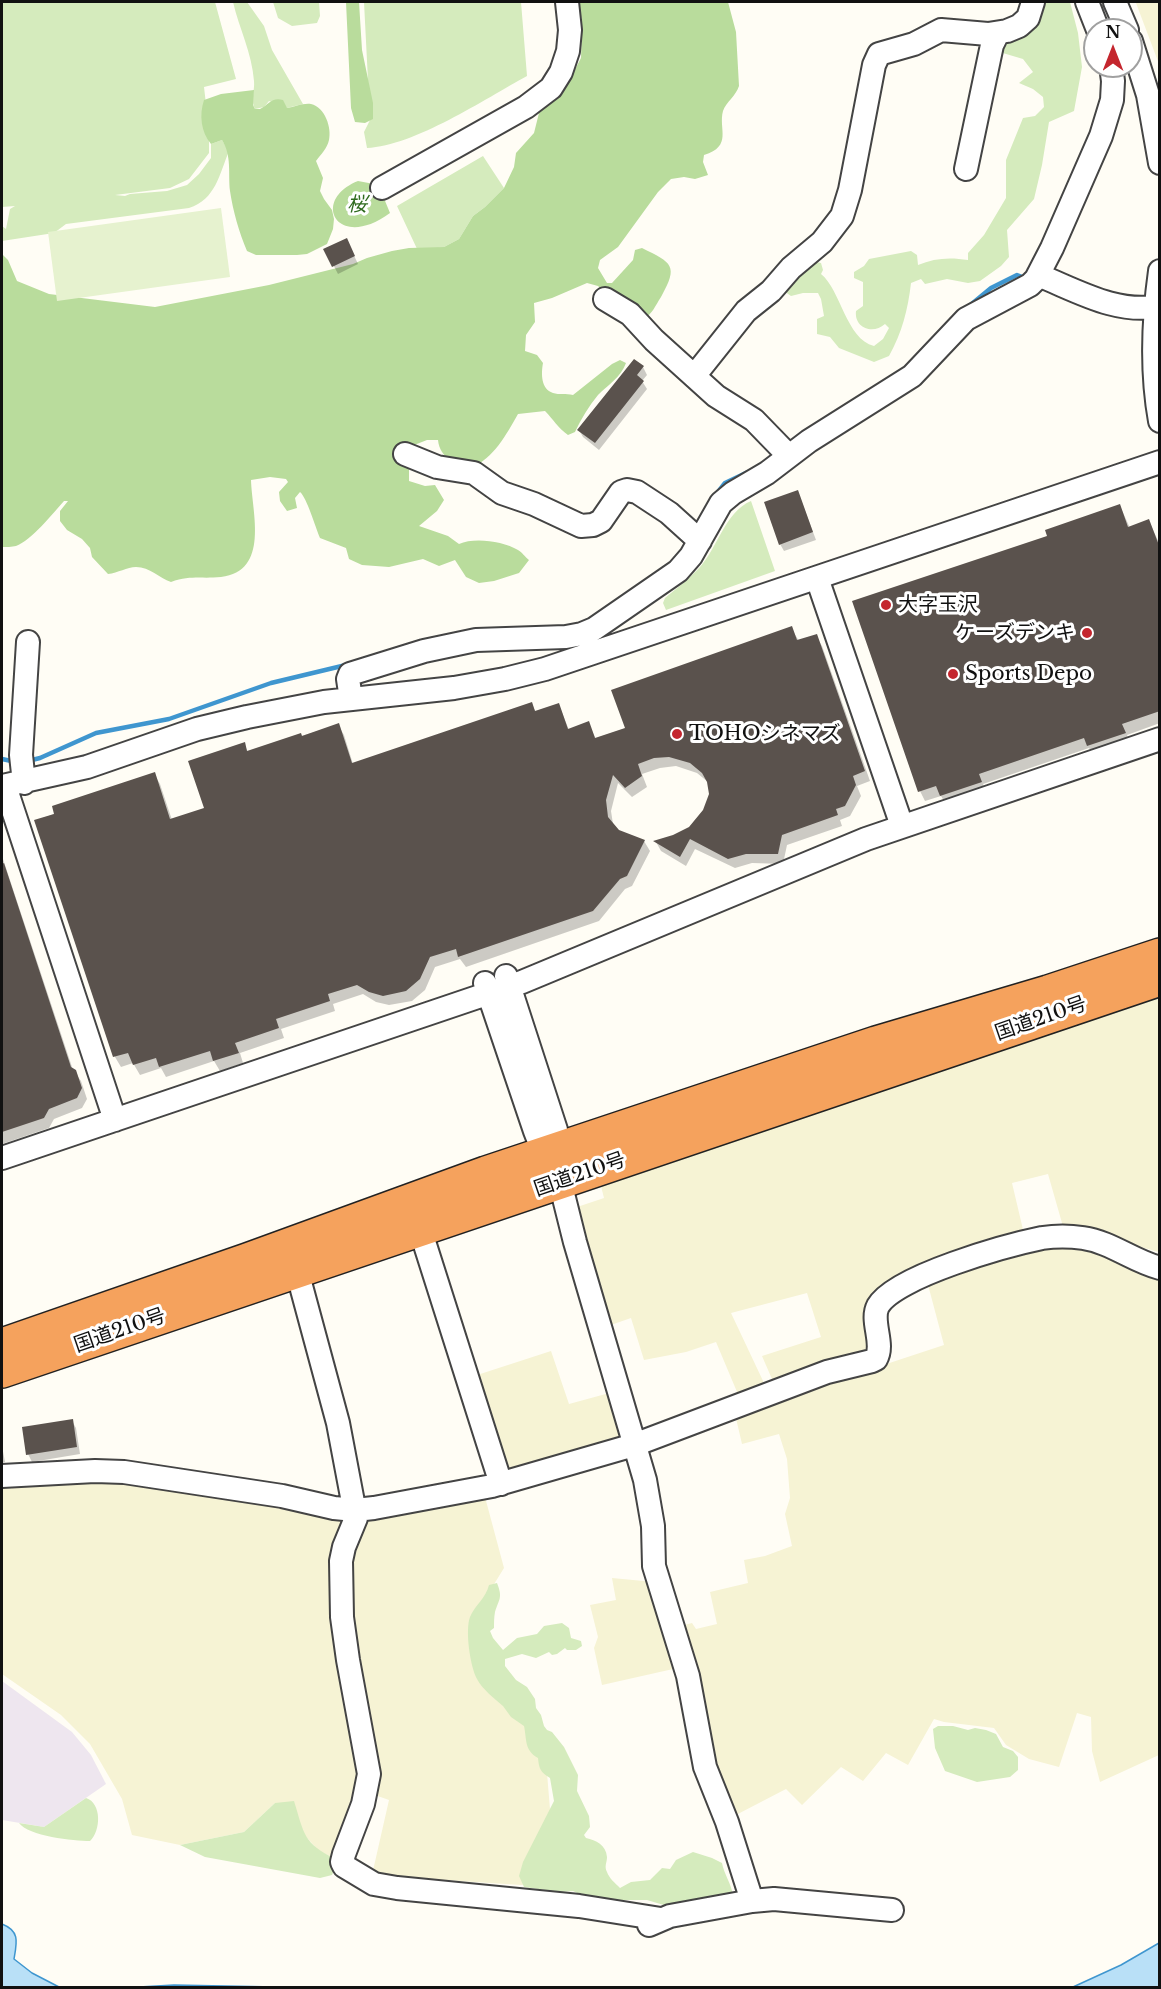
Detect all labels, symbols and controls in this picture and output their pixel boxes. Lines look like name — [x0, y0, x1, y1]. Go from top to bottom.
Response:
north arrow — [1083, 18, 1143, 78]
text: N — [1105, 22, 1121, 42]
park label: 桜 — [347, 193, 367, 217]
place label: 大字玉沢 — [898, 593, 978, 617]
marker: 大字玉沢 — [879, 598, 893, 612]
place label: ケーズデンキ — [955, 621, 1075, 645]
marker: ケーズデンキ — [1080, 626, 1094, 640]
place label: Sports Depo — [965, 662, 1092, 686]
marker: Sports Depo — [946, 667, 960, 681]
place label: TOHOシネマズ — [689, 722, 841, 746]
marker: TOHOシネマズ — [670, 727, 684, 741]
street label: 国道210号 — [992, 992, 1090, 1046]
street label: 国道210号 — [531, 1148, 629, 1202]
street label: 国道210号 — [71, 1304, 169, 1358]

